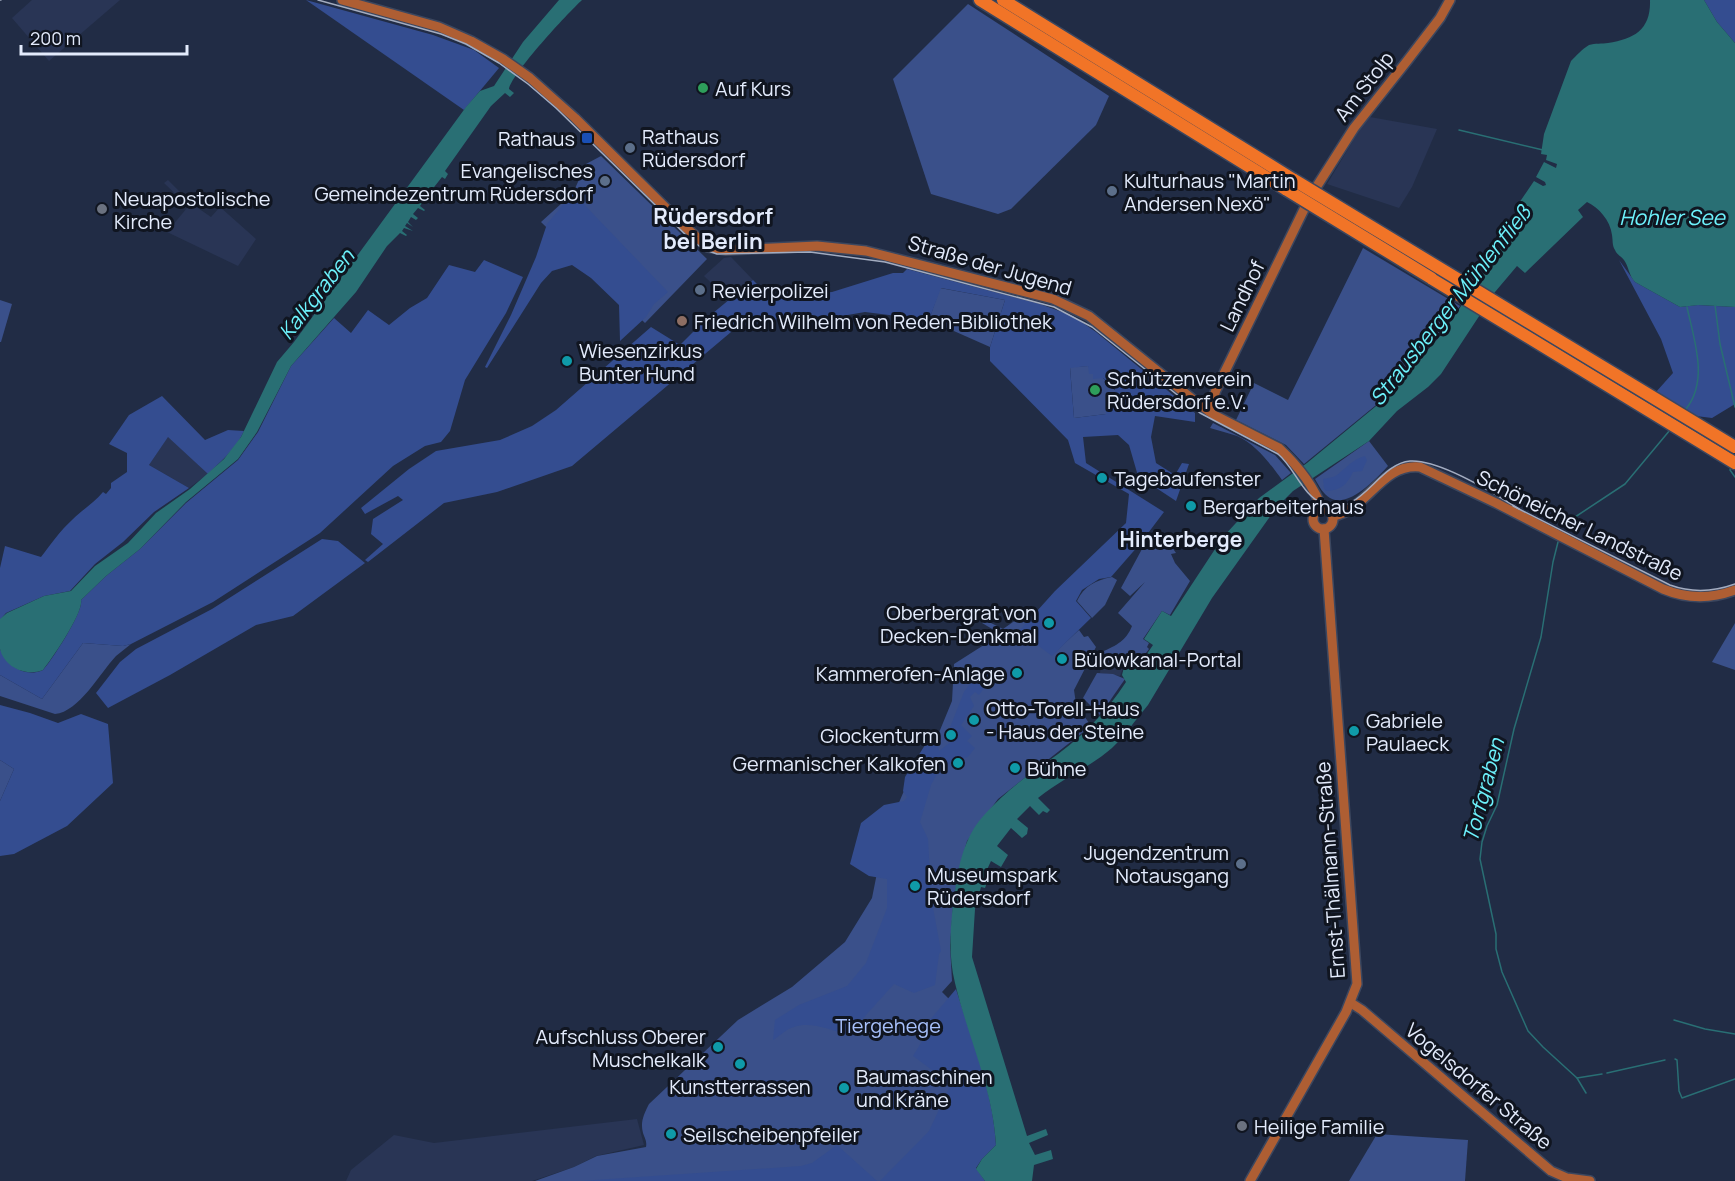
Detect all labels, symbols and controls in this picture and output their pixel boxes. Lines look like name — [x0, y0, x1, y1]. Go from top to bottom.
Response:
scale bar — [21, 18, 188, 56]
text: 200 m — [30, 26, 81, 50]
street label: Am Stolp — [1328, 45, 1400, 127]
place label: Auf Kurs — [715, 75, 791, 102]
marker: Auf Kurs — [696, 81, 710, 95]
place label: Rathaus Rüdersdorf — [642, 123, 745, 173]
place label: Rathaus — [498, 125, 575, 152]
marker: Rathaus — [580, 131, 594, 145]
marker: Rathaus Rüdersdorf — [623, 141, 637, 155]
place label: Evangelisches Gemeindezentrum Rüdersdorf — [314, 157, 593, 207]
place label: Kulturhaus "Martin Andersen Nexö" — [1124, 167, 1296, 217]
marker: Evangelisches Gemeindezentrum Rüdersdorf — [598, 174, 612, 188]
marker: Kulturhaus "Martin Andersen Nexö" — [1105, 184, 1119, 198]
place label: Neuapostolische Kirche — [114, 185, 270, 235]
water label: Strausberger Mühlenfließ — [1363, 198, 1538, 411]
district label: Rüdersdorf bei Berlin — [653, 201, 773, 256]
marker: Neuapostolische Kirche — [95, 202, 109, 216]
water label: Hohler See — [1619, 203, 1727, 231]
street label: Straße der Jugend — [905, 229, 1075, 301]
water label: Kalkgraben — [272, 242, 361, 345]
street label: Landhof — [1213, 256, 1271, 336]
place label: Revierpolizei — [712, 277, 829, 304]
marker: Revierpolizei — [693, 283, 707, 297]
place label: Friedrich Wilhelm von Reden-Bibliothek — [694, 308, 1053, 335]
marker: Friedrich Wilhelm von Reden-Bibliothek — [675, 314, 689, 328]
place label: Wiesenzirkus Bunter Hund — [579, 337, 702, 387]
marker: Wiesenzirkus Bunter Hund — [560, 354, 574, 368]
place label: Schützenverein Rüdersdorf e.V. — [1107, 365, 1252, 415]
marker: Schützenverein Rüdersdorf e.V. — [1088, 383, 1102, 397]
street label: Schöneicher Landstraße — [1472, 463, 1688, 587]
place label: Tagebaufenster — [1114, 465, 1261, 492]
marker: Tagebaufenster — [1095, 471, 1109, 485]
place label: Bergarbeiterhaus — [1203, 493, 1364, 520]
marker: Bergarbeiterhaus — [1184, 499, 1198, 513]
district label: Hinterberge — [1120, 525, 1242, 553]
place label: Oberbergrat von Decken-Denkmal — [880, 599, 1037, 649]
marker: Oberbergrat von Decken-Denkmal — [1042, 616, 1056, 630]
place label: Bülowkanal-Portal — [1074, 646, 1242, 673]
marker: Bülowkanal-Portal — [1055, 652, 1069, 666]
place label: Kammerofen-Anlage — [816, 660, 1005, 687]
marker: Kammerofen-Anlage — [1010, 666, 1024, 680]
place label: Otto-Torell-Haus - Haus der Steine — [986, 695, 1144, 745]
place label: Gabriele Paulaeck — [1366, 707, 1450, 757]
marker: Otto-Torell-Haus - Haus der Steine — [967, 713, 981, 727]
place label: Glockenturm — [820, 722, 939, 749]
marker: Gabriele Paulaeck — [1347, 724, 1361, 738]
marker: Glockenturm — [944, 728, 958, 742]
water label: Torfgraben — [1456, 734, 1511, 845]
place label: Germanischer Kalkofen — [733, 750, 946, 777]
place label: Bühne — [1027, 755, 1087, 782]
marker: Germanischer Kalkofen — [951, 756, 965, 770]
marker: Bühne — [1008, 761, 1022, 775]
street label: Ernst-Thälmann-Straße — [1309, 761, 1351, 979]
place label: Jugendzentrum Notausgang — [1084, 839, 1229, 889]
marker: Jugendzentrum Notausgang — [1234, 857, 1248, 871]
place label: Museumspark Rüdersdorf — [927, 861, 1058, 911]
marker: Museumspark Rüdersdorf — [908, 879, 922, 893]
park label: Tiergehege — [835, 1012, 941, 1039]
street label: Vogelsdorfer Straße — [1400, 1017, 1558, 1155]
place label: Aufschluss Oberer Muschelkalk — [535, 1023, 707, 1073]
marker: Aufschluss Oberer Muschelkalk — [711, 1040, 725, 1054]
marker: Kunstterrassen — [733, 1057, 747, 1071]
place label: Baumaschinen und Kräne — [856, 1063, 993, 1113]
place label: Kunstterrassen — [669, 1073, 811, 1100]
marker: Baumaschinen und Kräne — [837, 1081, 851, 1095]
place label: Heilige Familie — [1254, 1113, 1384, 1140]
marker: Heilige Familie — [1235, 1119, 1249, 1133]
place label: Seilscheibenpfeiler — [683, 1121, 860, 1148]
marker: Seilscheibenpfeiler — [664, 1127, 678, 1141]

